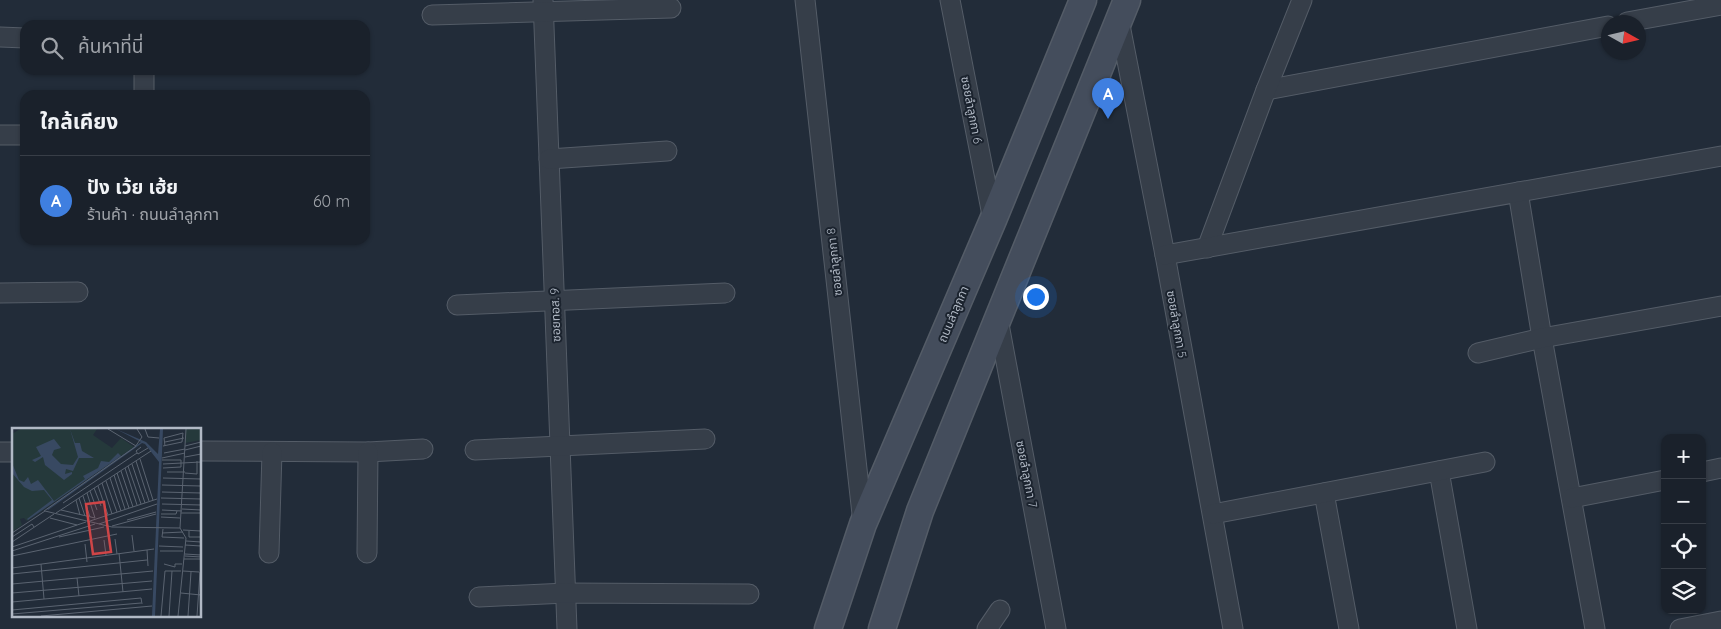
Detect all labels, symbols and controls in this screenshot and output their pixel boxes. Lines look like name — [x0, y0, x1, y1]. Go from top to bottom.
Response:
north arrow — [1601, 15, 1646, 60]
search box — [20, 20, 370, 75]
icon: search — [38, 34, 66, 62]
text: ค้นหาที่นี่ — [78, 34, 143, 58]
street label: ซอยลำลูกกา 6 — [958, 75, 986, 145]
pin: A — [1092, 78, 1124, 119]
text: ใกล้เคียง — [40, 108, 118, 134]
text: ปัง เว้ย เฮ้ย — [87, 175, 178, 199]
text: A — [51, 191, 61, 211]
text: 60 m — [313, 191, 350, 211]
text: ร้านค้า · ถนนลำลูกกา — [87, 204, 219, 224]
street label: ซอยลำลูกกา 8 — [823, 227, 845, 297]
street label: ถนนลำลูกกา — [934, 284, 972, 344]
your location — [1023, 284, 1049, 310]
street label: ซอยทอส. 9 — [547, 288, 563, 342]
street label: ซอยลำลูกกา 5 — [1164, 289, 1190, 359]
inset map — [12, 428, 201, 616]
map controls — [1661, 434, 1706, 614]
button: + — [1661, 434, 1706, 479]
street label: ซอยลำลูกกา 7 — [1013, 439, 1041, 509]
button: − — [1661, 479, 1706, 524]
button: locate — [1661, 524, 1706, 569]
button: layers — [1661, 569, 1706, 614]

